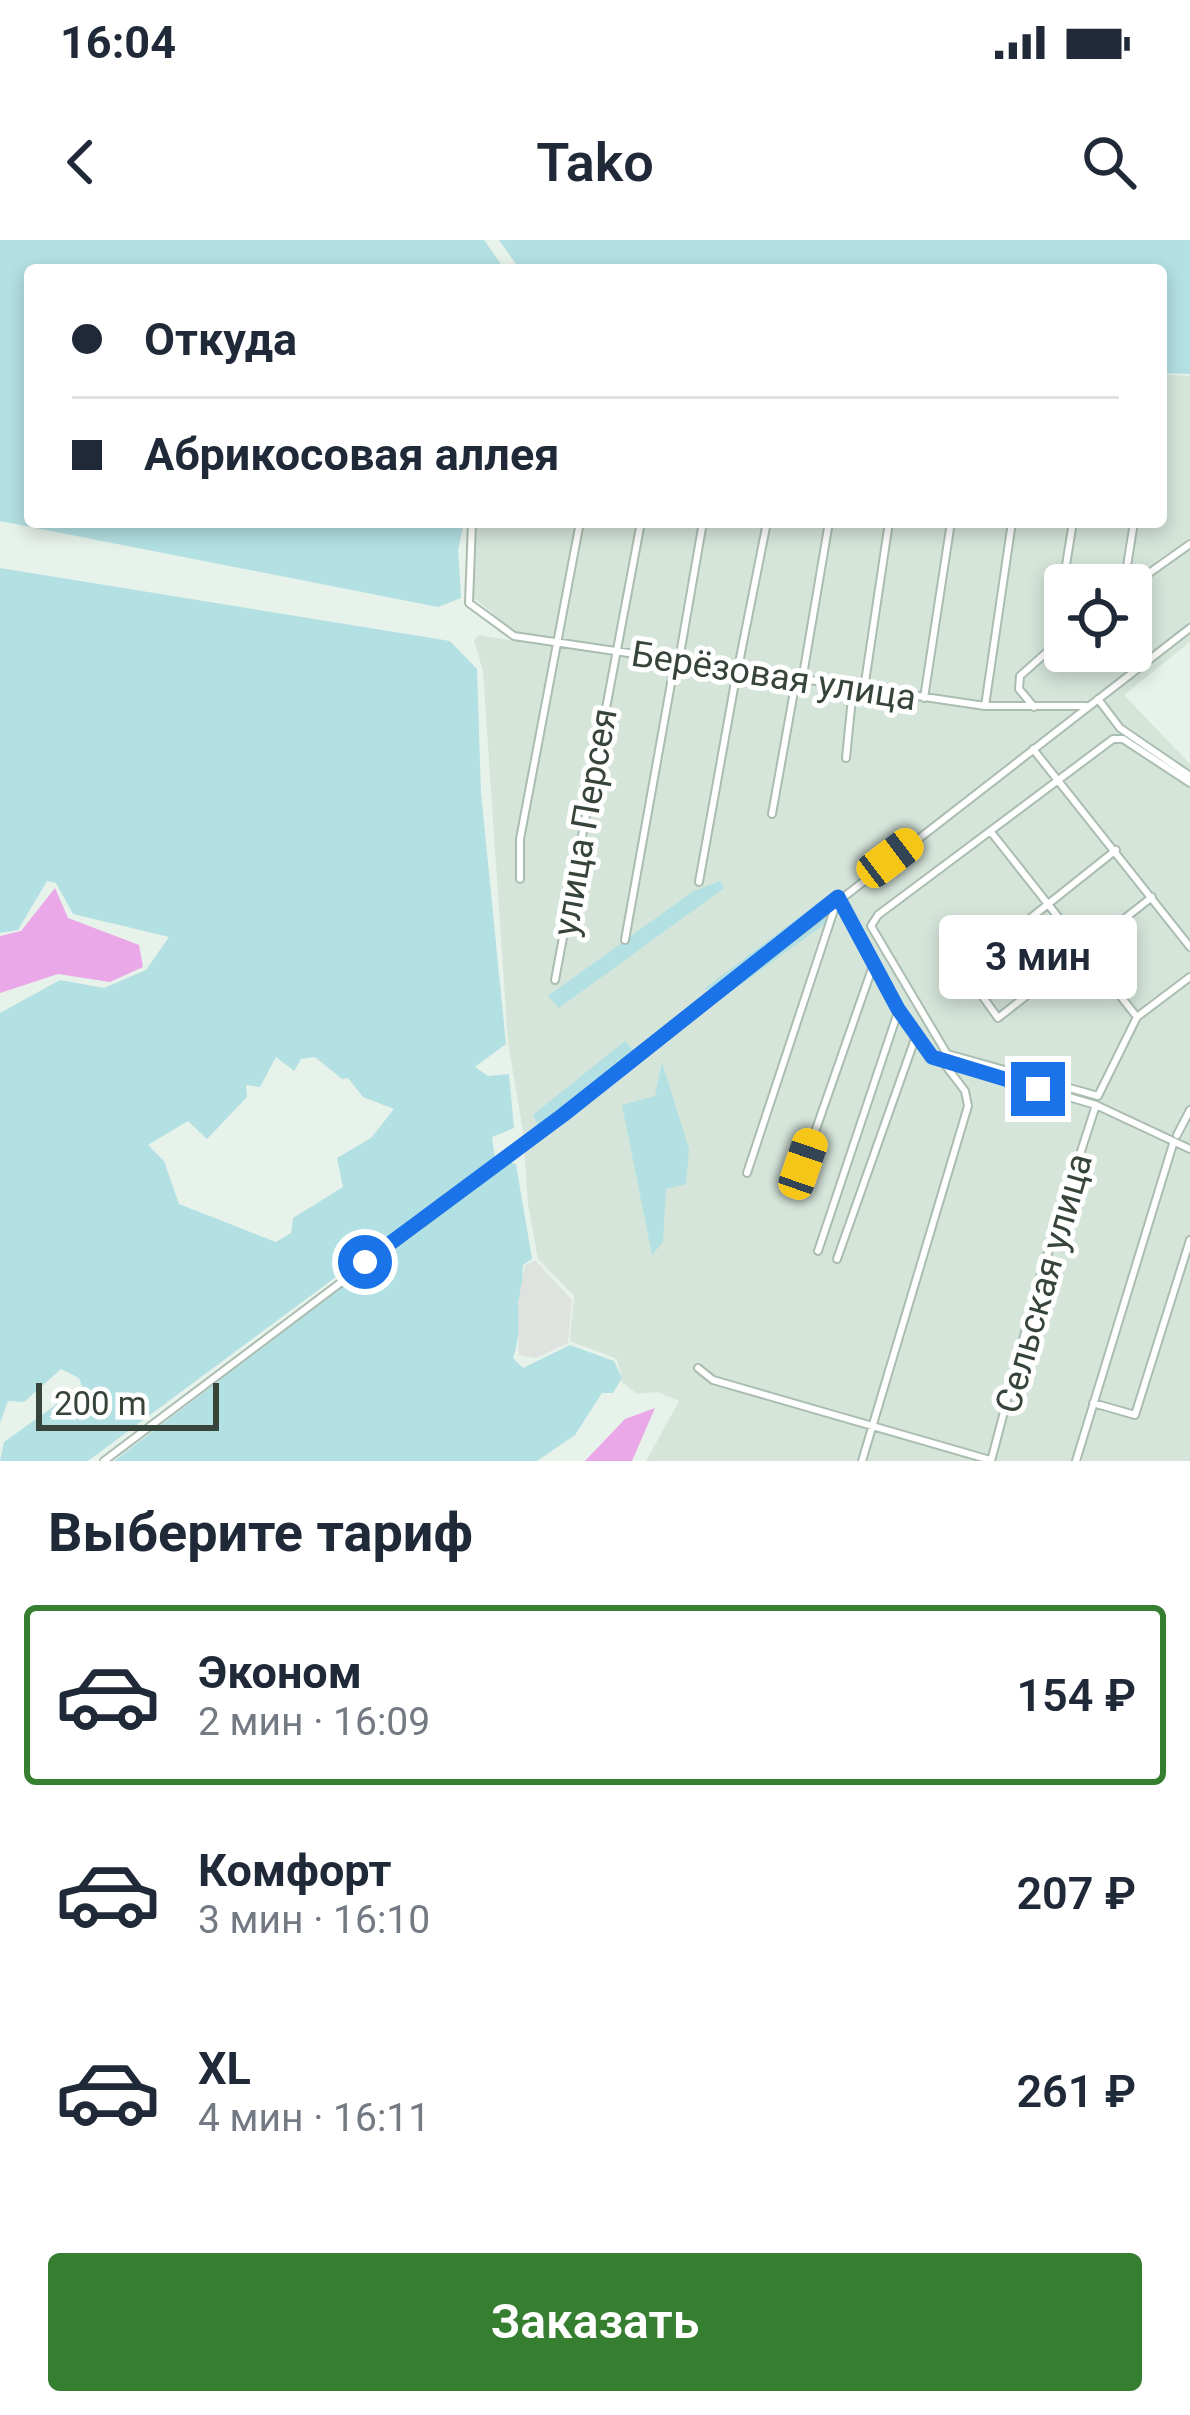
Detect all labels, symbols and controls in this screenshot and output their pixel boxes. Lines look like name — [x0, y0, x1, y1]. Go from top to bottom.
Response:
text: 16:04 — [60, 16, 176, 69]
icon: back — [48, 129, 114, 195]
icon: search — [1076, 129, 1142, 195]
text: Tako — [536, 131, 654, 194]
text: Откуда — [144, 313, 297, 366]
text: Абрикосовая аллея — [144, 428, 559, 481]
map controls — [1044, 564, 1152, 672]
button: locate — [1044, 564, 1152, 672]
street label: Берёзовая улица — [629, 633, 919, 719]
street label: улица Персея — [544, 705, 626, 939]
car — [850, 822, 930, 894]
callout: 3 мин — [939, 915, 1137, 999]
text: 3 мин — [985, 934, 1091, 980]
route end — [1011, 1062, 1065, 1116]
car — [774, 1124, 832, 1204]
street label: Сельская улица — [987, 1149, 1101, 1418]
route start — [338, 1235, 392, 1289]
scale bar — [36, 1377, 219, 1430]
text: 200 m — [54, 1384, 147, 1423]
text: Выберите тариф — [48, 1501, 473, 1564]
icon: car — [54, 1641, 162, 1749]
text: Эконом — [198, 1646, 362, 1699]
text: 154 ₽ — [1016, 1669, 1136, 1722]
text: 2 мин · 16:09 — [198, 1699, 430, 1745]
icon: car — [54, 1839, 162, 1947]
text: Комфорт — [198, 1844, 391, 1897]
text: 207 ₽ — [1016, 1867, 1136, 1920]
text: 3 мин · 16:10 — [198, 1897, 430, 1943]
icon: car — [54, 2037, 162, 2145]
text: XL — [198, 2042, 251, 2095]
text: 261 ₽ — [1016, 2065, 1136, 2118]
text: 4 мин · 16:11 — [198, 2095, 430, 2141]
button: Заказать — [48, 2253, 1142, 2391]

